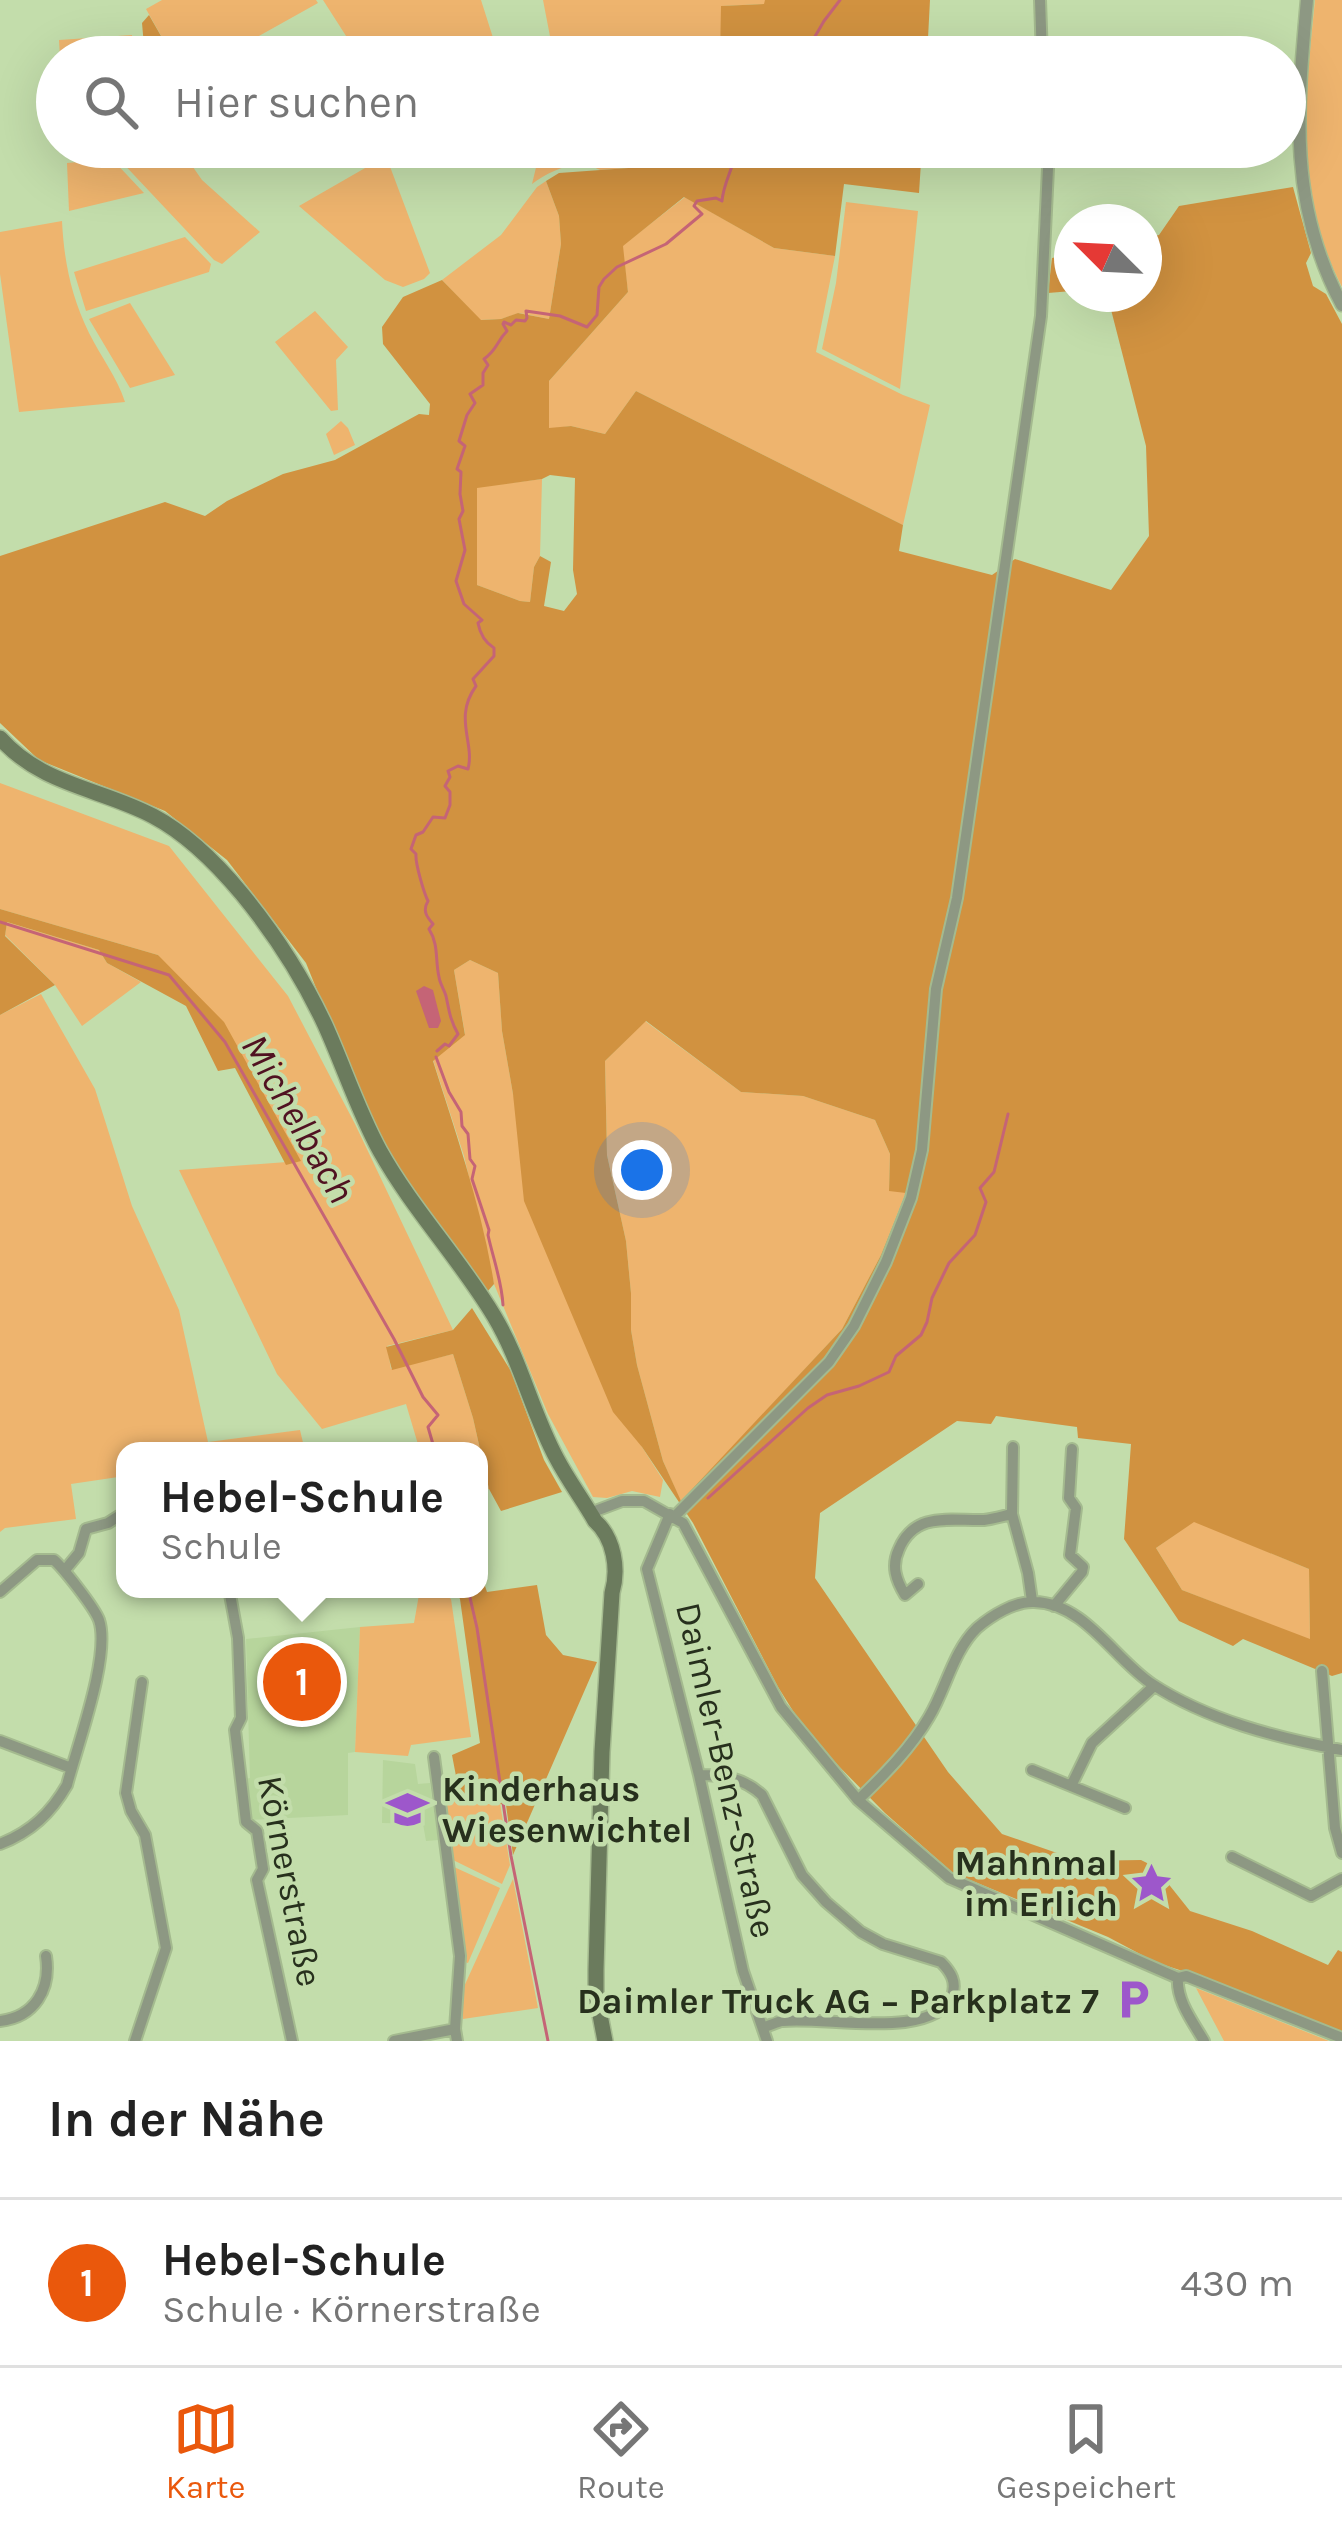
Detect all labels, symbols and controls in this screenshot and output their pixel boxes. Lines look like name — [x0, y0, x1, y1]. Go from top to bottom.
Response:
search box — [36, 36, 1306, 168]
icon: search — [78, 69, 144, 135]
text: Hier suchen — [174, 76, 419, 128]
north arrow — [1054, 204, 1162, 312]
water label: Michelbach — [232, 1026, 365, 1211]
your location — [612, 1140, 672, 1200]
popup — [116, 1442, 488, 1598]
text: Hebel-Schule — [160, 1471, 444, 1523]
text: Schule — [160, 1523, 282, 1569]
street label: Daimler-Benz-Straße — [667, 1598, 785, 1942]
pin: 1 — [263, 1637, 341, 1727]
place label: Kinderhaus Wiesenwichtel — [442, 1768, 692, 1851]
street label: Körnerstraße — [249, 1772, 331, 1990]
school or university icon: Kinderhaus Wiesenwichtel — [385, 1786, 431, 1832]
place label: Mahnmal im Erlich — [954, 1842, 1118, 1925]
place icon: Mahnmal im Erlich — [1129, 1860, 1175, 1906]
parking icon: Daimler Truck AG − Parkplatz 7 — [1110, 1977, 1156, 2023]
place label: Daimler Truck AG − Parkplatz 7 — [577, 1980, 1099, 2022]
text: In der Nähe — [48, 2089, 325, 2149]
text: Hebel-Schule — [162, 2234, 446, 2286]
text: 1 — [80, 2260, 94, 2306]
text: 430 m — [1180, 2260, 1294, 2306]
text: Schule · Körnerstraße — [162, 2286, 541, 2332]
tab: Karte — [166, 2396, 245, 2506]
tab: Route — [577, 2396, 665, 2506]
tab: Gespeichert — [996, 2396, 1176, 2506]

